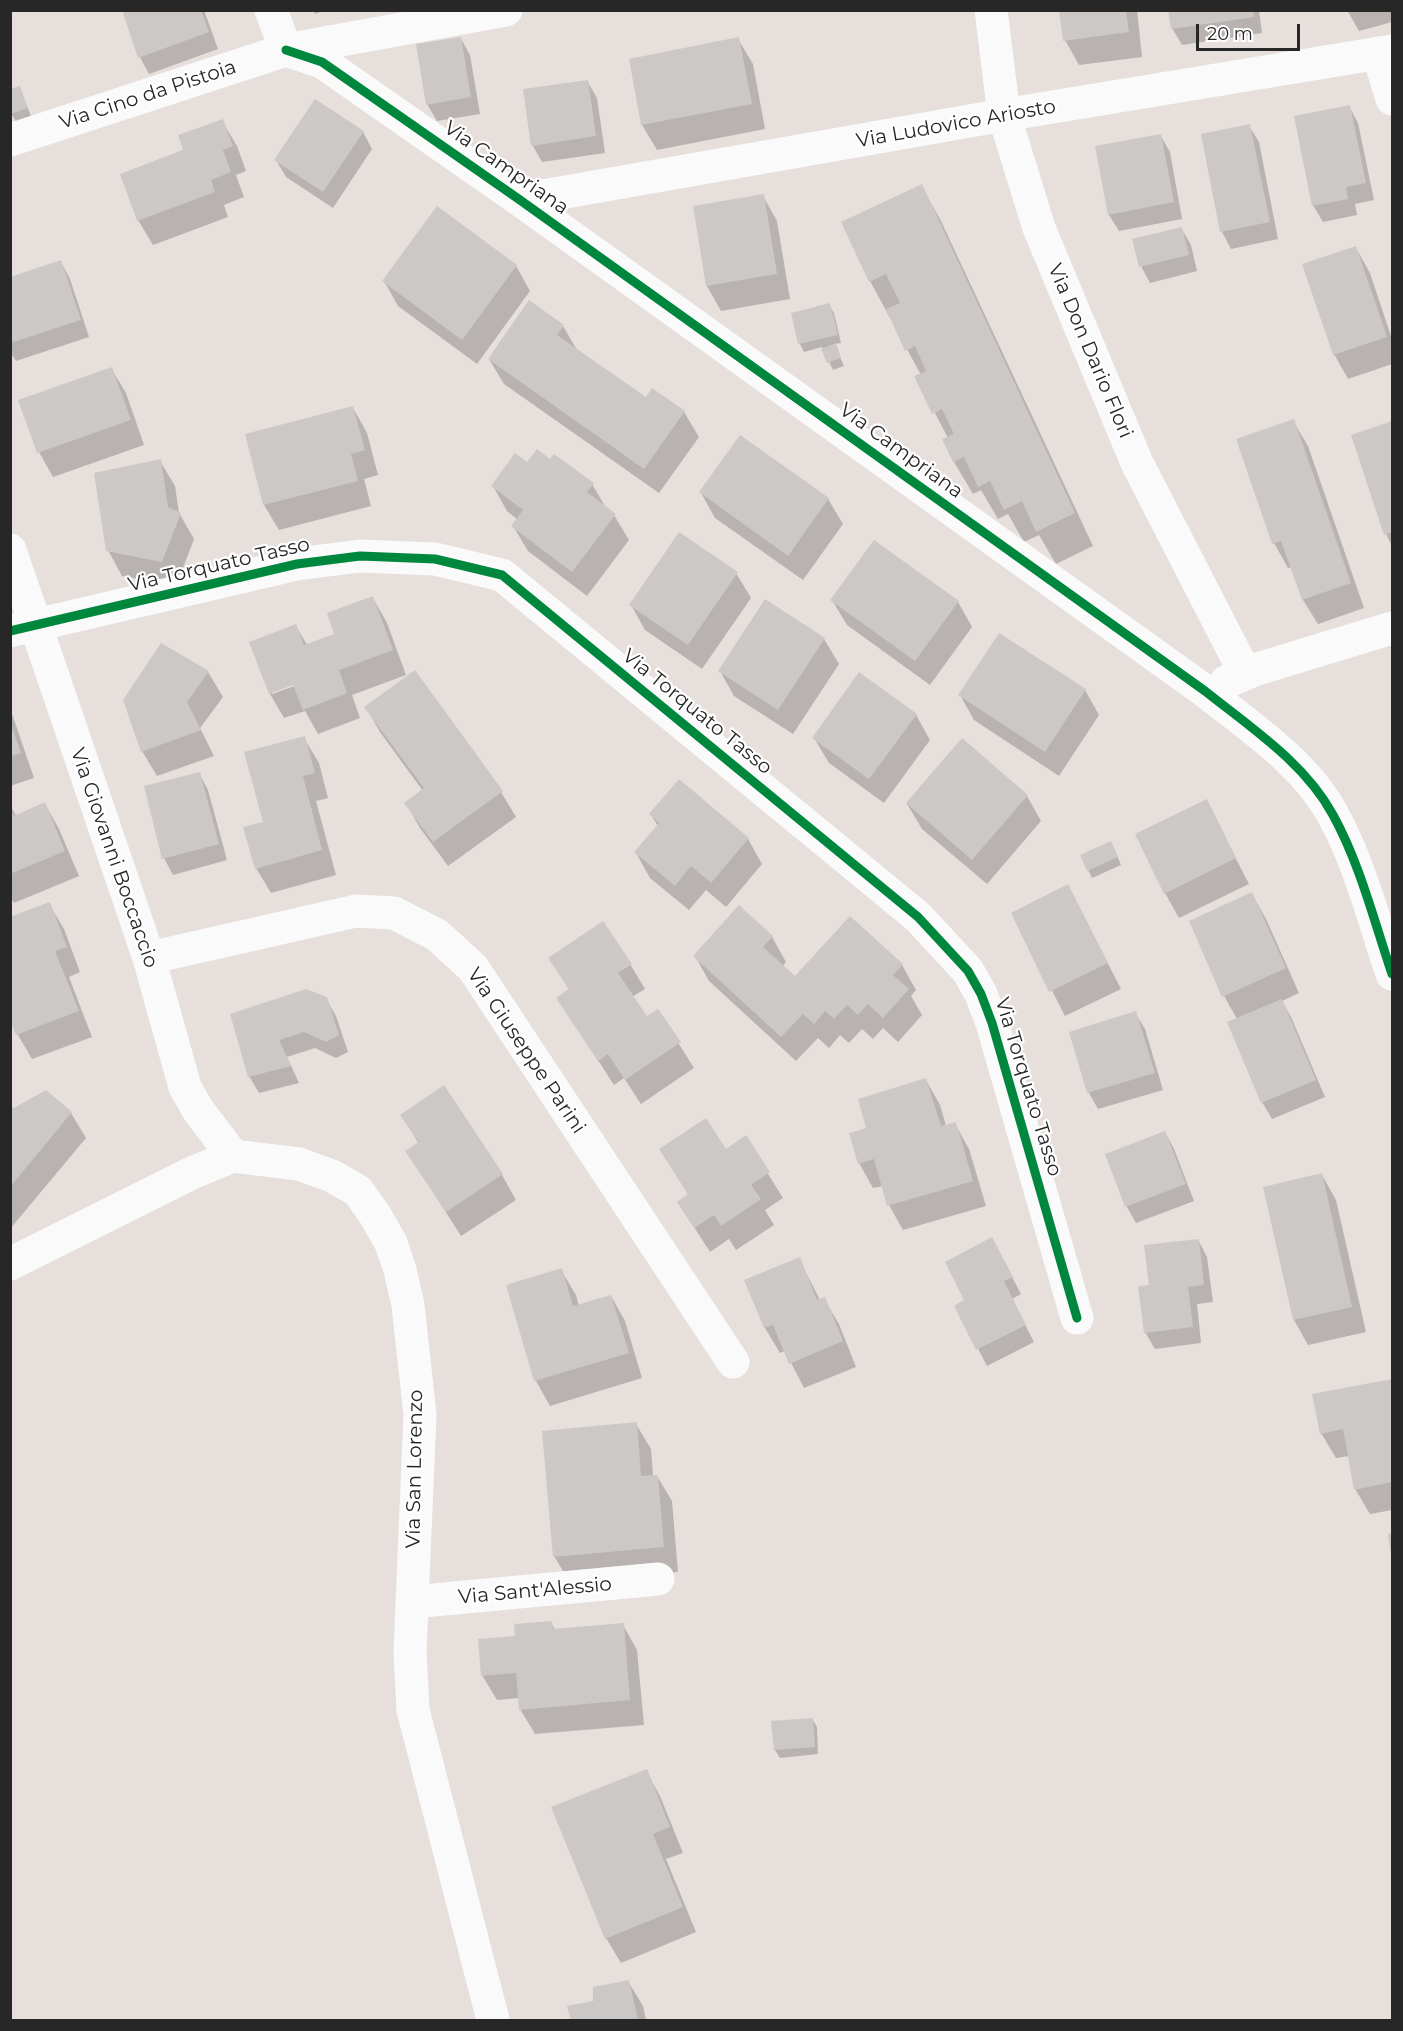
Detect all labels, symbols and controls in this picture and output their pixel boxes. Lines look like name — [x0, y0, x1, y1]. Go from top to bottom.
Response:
scale bar — [1199, 12, 1302, 50]
text: 20 m — [1207, 23, 1253, 45]
street label: Via Cino da Pistoia — [57, 55, 239, 135]
street label: Via Ludovico Ariosto — [854, 95, 1058, 153]
street label: Via Campriana — [439, 116, 573, 220]
street label: Via Don Dario Flori — [1042, 260, 1138, 442]
street label: Via Campriana — [834, 398, 968, 504]
street label: Via Torquato Tasso — [126, 532, 312, 598]
street label: Via Torquato Tasso — [617, 644, 777, 780]
street label: Via Giovanni Boccaccio — [65, 745, 163, 971]
street label: Via Giuseppe Parini — [462, 964, 590, 1138]
street label: Via Torquato Tasso — [989, 995, 1067, 1179]
street label: Via San Lorenzo — [402, 1389, 428, 1549]
street label: Via Sant'Alessio — [457, 1572, 613, 1610]

